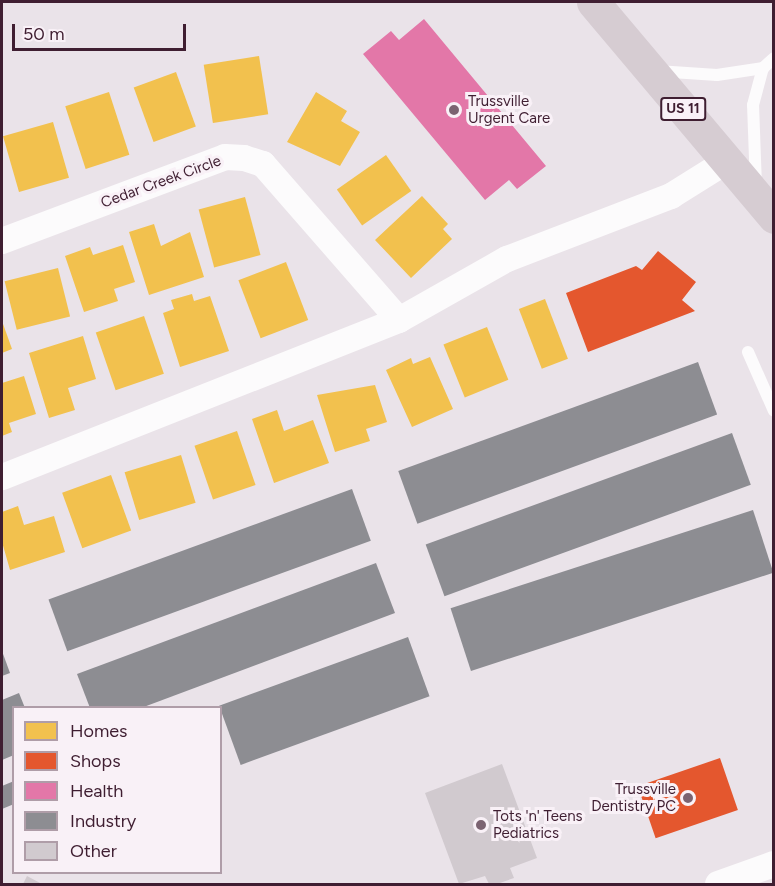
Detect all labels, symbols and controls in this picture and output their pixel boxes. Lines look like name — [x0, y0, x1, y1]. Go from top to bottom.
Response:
scale bar — [15, 12, 189, 50]
text: 50 m — [23, 23, 65, 45]
place label: Trussville Urgent Care — [468, 92, 550, 127]
road number: US 11 — [659, 98, 707, 120]
marker: Trussville Urgent Care — [445, 101, 463, 119]
street label: Cedar Creek Circle — [99, 152, 223, 212]
legend — [12, 706, 222, 874]
text: Homes — [70, 720, 128, 742]
text: Shops — [70, 750, 121, 772]
text: Health — [70, 780, 123, 802]
place label: Trussville Dentistry PC — [591, 780, 676, 815]
marker: Trussville Dentistry PC — [681, 791, 695, 805]
place label: Tots 'n' Teens Pediatrics — [493, 807, 583, 842]
text: Industry — [70, 810, 136, 832]
marker: Tots 'n' Teens Pediatrics — [474, 818, 488, 832]
text: Other — [70, 840, 117, 862]

